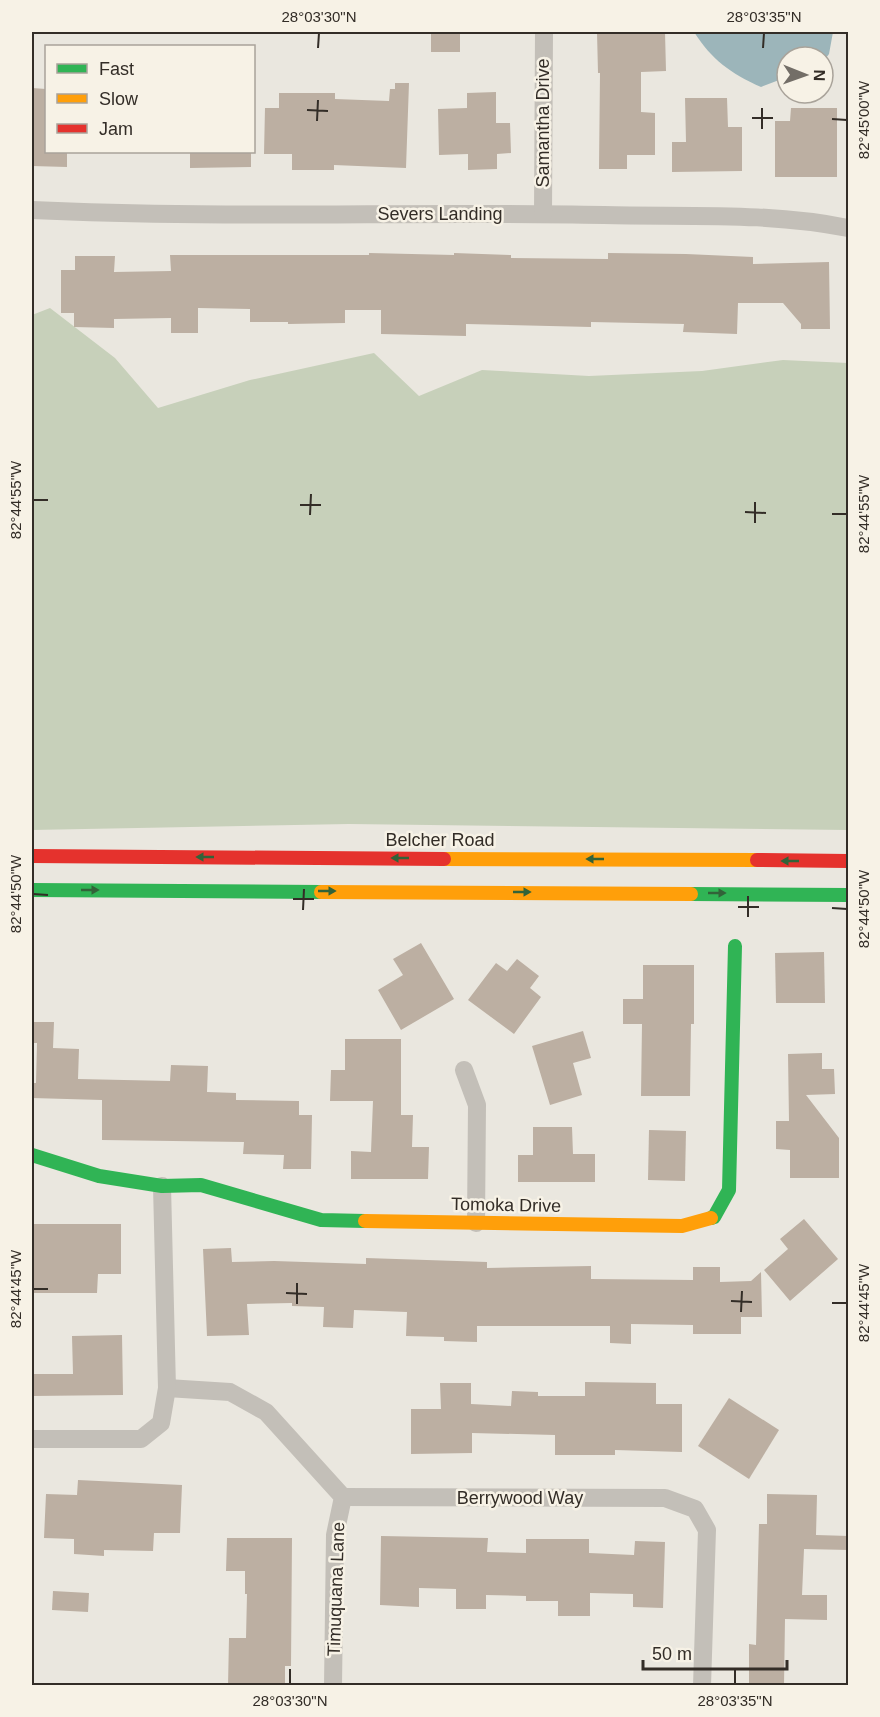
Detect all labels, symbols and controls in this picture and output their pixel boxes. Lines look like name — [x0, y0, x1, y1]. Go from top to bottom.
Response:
text: 28°03'30"N — [281, 8, 357, 25]
text: 28°03'35"N — [726, 8, 802, 25]
legend — [45, 45, 255, 153]
north arrow — [775, 45, 835, 105]
street label: Samantha Drive — [533, 58, 553, 188]
text: Fast — [99, 59, 134, 79]
text: N — [811, 69, 828, 81]
text: 82°45'00"W — [855, 80, 872, 159]
text: Slow — [99, 89, 139, 109]
text: Jam — [99, 119, 133, 139]
street label: Severs Landing — [377, 204, 503, 224]
text: 82°44'55"W — [7, 460, 24, 539]
text: 82°44'55"W — [855, 474, 872, 553]
street label: Belcher Road — [385, 830, 495, 850]
one-way arrow — [196, 852, 215, 862]
one-way arrow — [391, 853, 410, 863]
text: 82°44'50"W — [7, 854, 24, 933]
one-way arrow — [586, 855, 605, 864]
one-way arrow — [781, 856, 800, 866]
text: 82°44'50"W — [855, 869, 872, 948]
one-way arrow — [80, 885, 99, 895]
one-way arrow — [317, 886, 336, 896]
one-way arrow — [512, 887, 531, 897]
one-way arrow — [707, 888, 726, 898]
street label: Tomoka Drive — [451, 1194, 561, 1216]
text: 82°44'45"W — [7, 1249, 24, 1328]
text: 82°44'45"W — [855, 1263, 872, 1342]
street label: Berrywood Way — [457, 1488, 583, 1508]
street label: Timuquana Lane — [324, 1521, 348, 1657]
scale bar — [643, 1633, 787, 1671]
text: 50 m — [652, 1644, 692, 1664]
text: 28°03'30"N — [252, 1692, 328, 1709]
text: 28°03'35"N — [697, 1692, 773, 1709]

